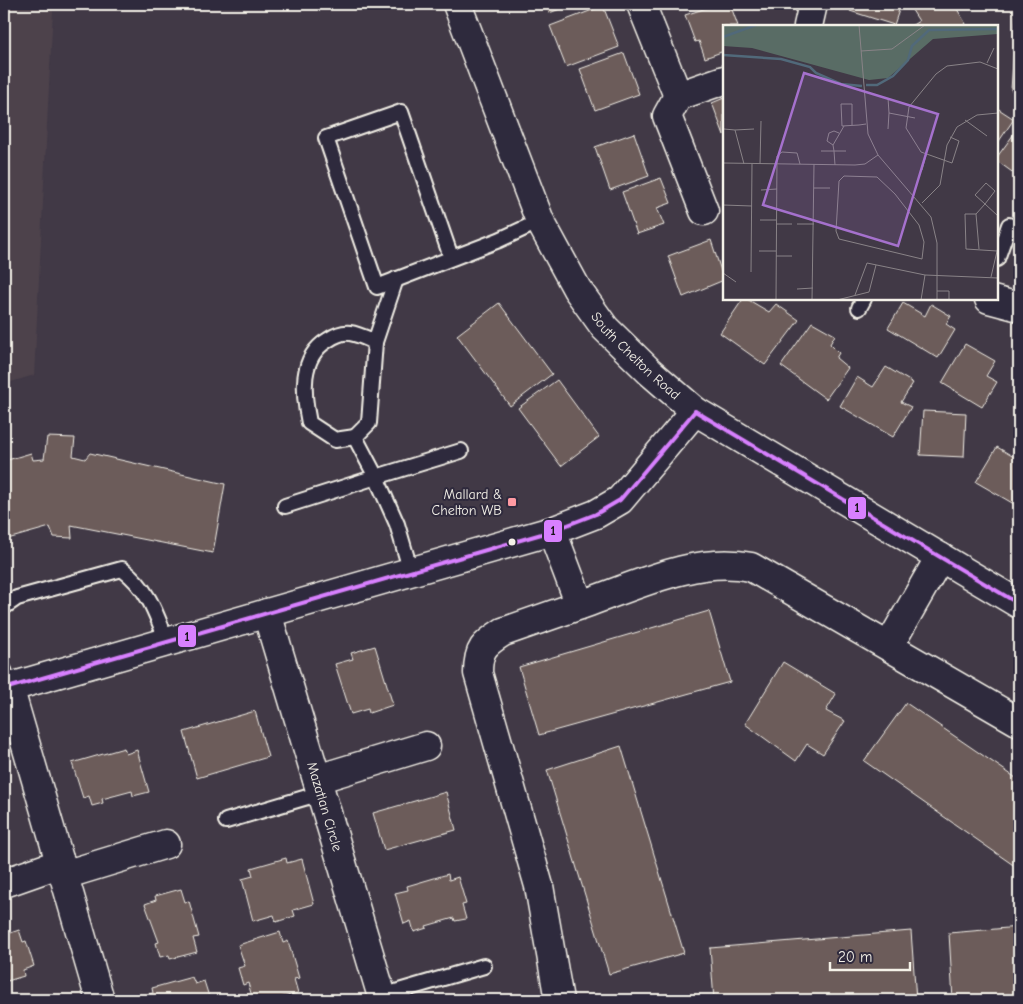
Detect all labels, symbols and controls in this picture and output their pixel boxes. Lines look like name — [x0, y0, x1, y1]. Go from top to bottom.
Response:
inset map — [723, 25, 998, 300]
street label: South Chelton Road — [587, 309, 684, 403]
place label: Mallard & Chelton WB — [432, 486, 502, 519]
marker: Mallard & Chelton WB — [506, 496, 518, 508]
line badge: 1 — [847, 496, 867, 520]
text: 1 — [854, 499, 860, 516]
line badge: 1 — [543, 519, 563, 543]
text: 1 — [550, 522, 556, 539]
unlabelled marker — [507, 537, 517, 547]
line badge: 1 — [177, 624, 197, 648]
text: 1 — [184, 628, 190, 645]
street label: Mazatlan Circle — [303, 760, 346, 853]
scale bar — [830, 939, 910, 971]
text: 20 m — [838, 948, 872, 966]

